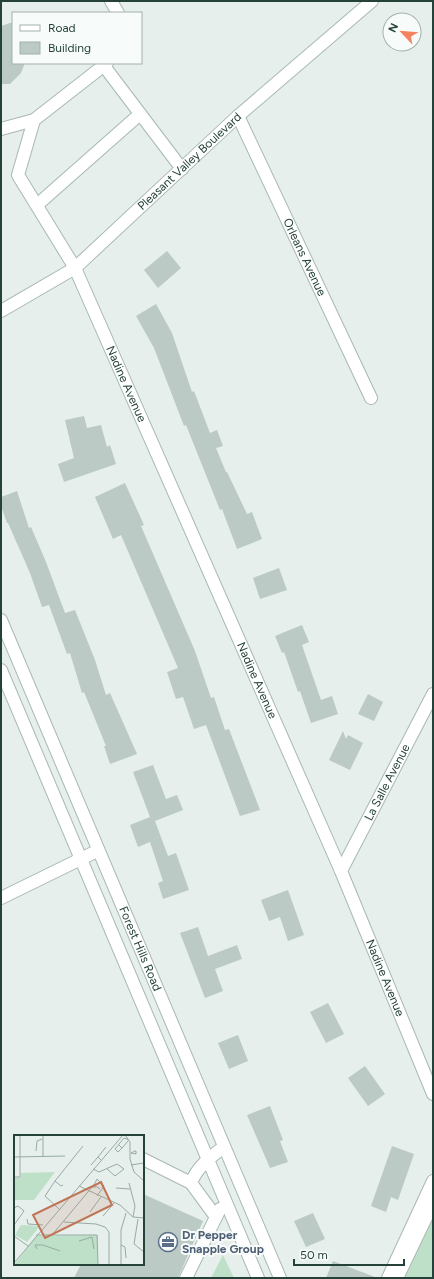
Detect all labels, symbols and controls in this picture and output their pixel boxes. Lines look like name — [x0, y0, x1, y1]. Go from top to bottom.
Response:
legend — [12, 12, 142, 64]
north arrow — [382, 12, 422, 52]
text: Road — [48, 21, 76, 35]
text: N — [386, 21, 401, 35]
text: Building — [48, 41, 91, 55]
street label: Pleasant Valley Boulevard — [135, 110, 244, 213]
street label: Orleans Avenue — [280, 216, 329, 299]
street label: Nadine Avenue — [103, 343, 149, 425]
street label: Nadine Avenue — [234, 640, 280, 721]
street label: La Salle Avenue — [361, 741, 413, 823]
street label: Forest Hills Road — [116, 904, 164, 993]
street label: Nadine Avenue — [363, 937, 407, 1019]
inset map — [14, 1135, 144, 1265]
place label: Dr Pepper Snapple Group — [182, 1228, 264, 1256]
office icon: Dr Pepper Snapple Group — [157, 1231, 179, 1253]
scale bar — [294, 1241, 404, 1267]
text: 50 m — [300, 1248, 328, 1262]

